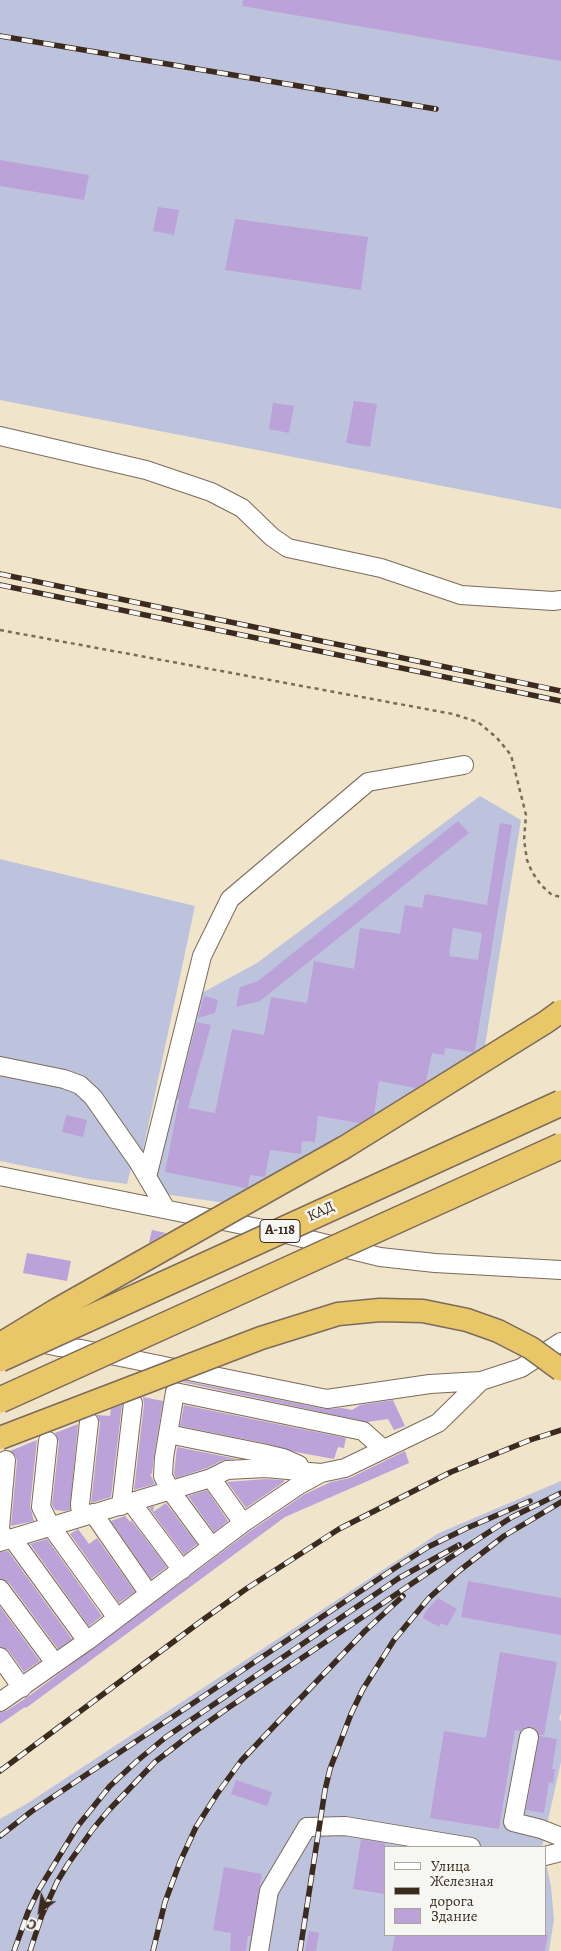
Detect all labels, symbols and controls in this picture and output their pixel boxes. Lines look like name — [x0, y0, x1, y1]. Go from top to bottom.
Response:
street label: КАД — [305, 1198, 337, 1226]
road number: А-118 — [260, 1220, 300, 1242]
legend — [384, 1846, 546, 1936]
text: Улица — [431, 1856, 470, 1876]
text: Железная дорога — [430, 1871, 494, 1911]
north arrow — [15, 1886, 65, 1936]
text: Здание — [431, 1906, 478, 1926]
text: С — [23, 1914, 41, 1935]

